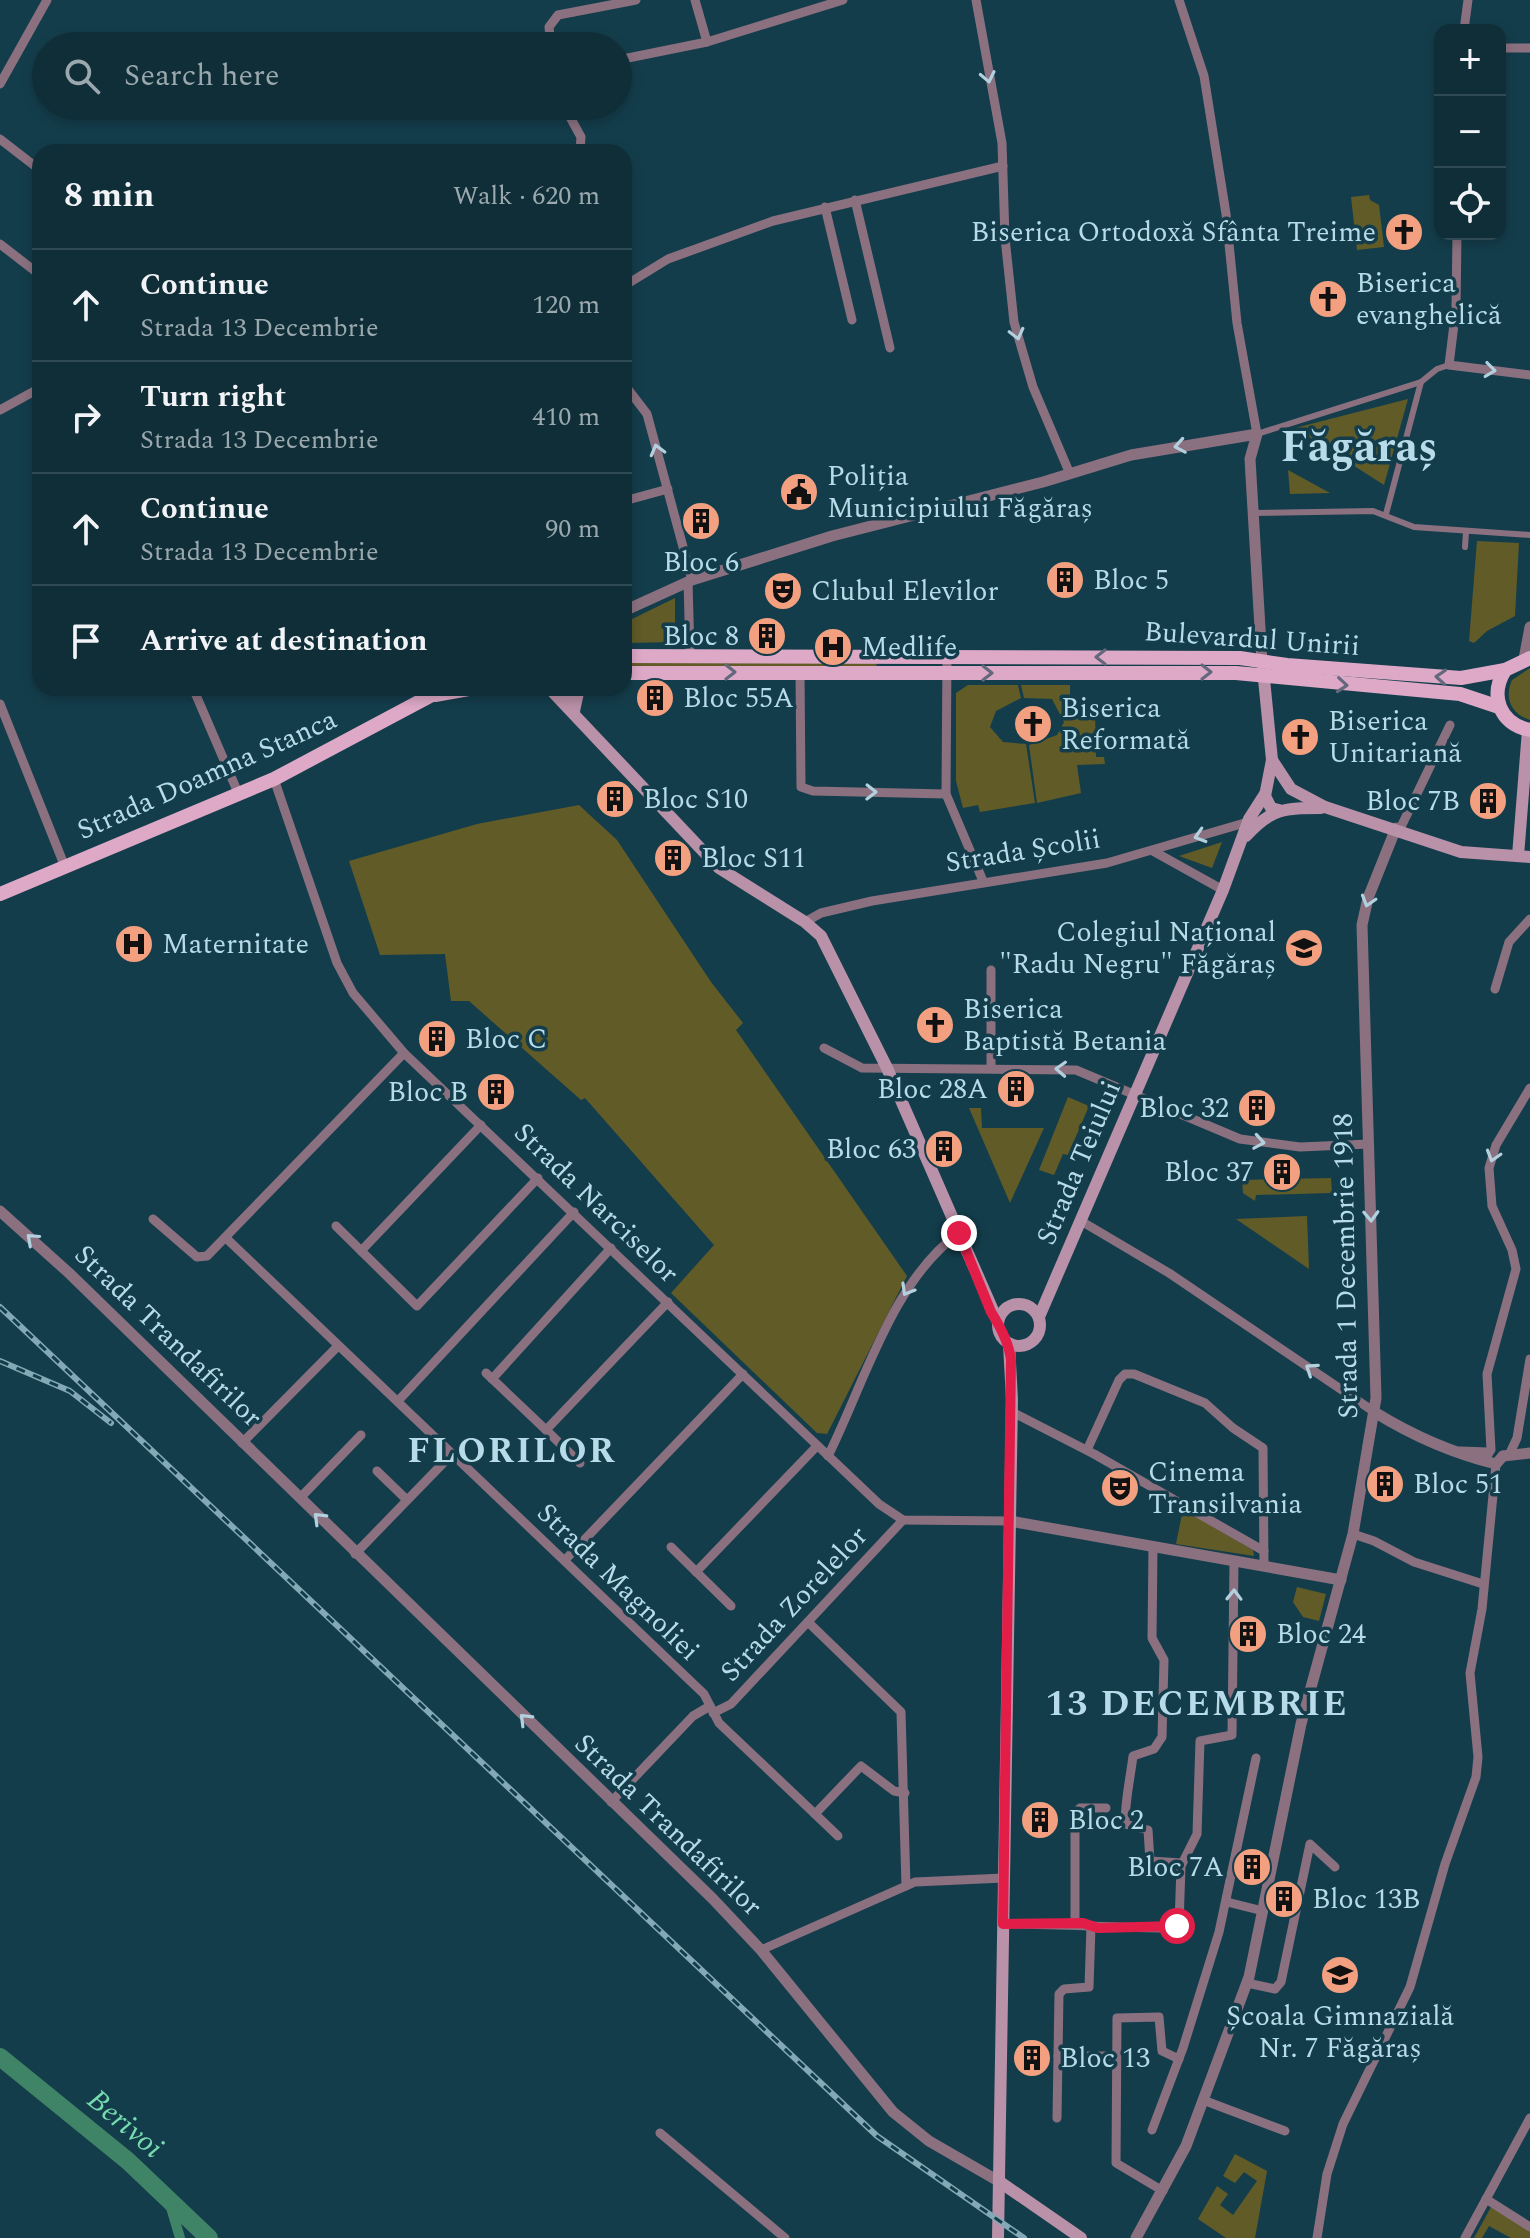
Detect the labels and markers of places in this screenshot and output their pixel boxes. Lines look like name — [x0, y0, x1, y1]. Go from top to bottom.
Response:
place label: Biserica Ortodoxă Sfânta Treime — [971, 211, 1376, 254]
church icon: Biserica Ortodoxă Sfânta Treime — [1383, 211, 1425, 253]
place label: Biserica evanghelică — [1356, 262, 1502, 337]
church icon: Biserica evanghelică — [1307, 278, 1349, 320]
place label: Poliția Municipiului Făgăraș — [827, 455, 1093, 530]
public building icon: Poliția Municipiului Făgăraș — [778, 471, 820, 513]
building icon: Bloc 6 — [680, 500, 722, 542]
place label: Bloc 6 — [663, 541, 739, 584]
building icon: Bloc 5 — [1044, 559, 1086, 601]
place label: Bloc 5 — [1093, 559, 1169, 602]
theatre icon: Clubul Elevilor — [762, 570, 804, 612]
place label: Clubul Elevilor — [811, 570, 999, 613]
place label: Bloc 8 — [663, 615, 739, 658]
building icon: Bloc 8 — [746, 615, 788, 657]
hospital icon: Medlife — [812, 626, 854, 668]
place label: Medlife — [861, 626, 957, 669]
building icon: Bloc 55A — [634, 677, 676, 719]
place label: Bloc 55A — [683, 677, 794, 720]
place label: Biserica Reformată — [1061, 687, 1190, 762]
place label: Biserica Unitariană — [1328, 700, 1462, 775]
church icon: Biserica Reformată — [1012, 703, 1054, 745]
church icon: Biserica Unitariană — [1279, 716, 1321, 758]
building icon: Bloc S10 — [594, 778, 636, 820]
place label: Bloc S10 — [643, 778, 748, 821]
place label: Bloc 7B — [1366, 780, 1460, 823]
building icon: Bloc 7B — [1467, 780, 1509, 822]
building icon: Bloc S11 — [652, 837, 694, 879]
place label: Bloc S11 — [701, 837, 806, 880]
place label: Colegiul Național "Radu Negru" Făgăraș — [999, 911, 1276, 986]
hospital icon: Maternitate — [113, 923, 155, 965]
place label: Maternitate — [162, 923, 309, 966]
school or university icon: Colegiul Național "Radu Negru" Făgăraș — [1283, 927, 1325, 969]
place label: Biserica Baptistă Betania — [963, 988, 1167, 1063]
church icon: Biserica Baptistă Betania — [914, 1004, 956, 1046]
building icon: Bloc C — [416, 1018, 458, 1060]
place label: Bloc C — [465, 1018, 547, 1061]
place label: Bloc 28A — [877, 1068, 988, 1111]
building icon: Bloc 28A — [995, 1068, 1037, 1110]
place label: Bloc B — [388, 1071, 468, 1114]
building icon: Bloc B — [475, 1071, 517, 1113]
place label: Bloc 32 — [1139, 1087, 1229, 1130]
building icon: Bloc 32 — [1236, 1087, 1278, 1129]
place label: Bloc 63 — [826, 1128, 916, 1171]
building icon: Bloc 63 — [923, 1128, 965, 1170]
place label: Bloc 37 — [1164, 1151, 1254, 1194]
building icon: Bloc 37 — [1261, 1151, 1303, 1193]
place label: Cinema Transilvania — [1148, 1451, 1303, 1526]
building icon: Bloc 51 — [1364, 1463, 1406, 1505]
place label: Bloc 51 — [1413, 1463, 1503, 1506]
theatre icon: Cinema Transilvania — [1099, 1467, 1141, 1509]
building icon: Bloc 24 — [1227, 1613, 1269, 1655]
place label: Bloc 24 — [1276, 1613, 1366, 1656]
building icon: Bloc 2 — [1019, 1799, 1061, 1841]
place label: Bloc 2 — [1068, 1799, 1144, 1842]
place label: Bloc 7A — [1127, 1846, 1224, 1889]
building icon: Bloc 7A — [1231, 1846, 1273, 1888]
building icon: Bloc 13B — [1263, 1878, 1305, 1920]
place label: Bloc 13B — [1312, 1878, 1420, 1921]
school or university icon: Școala Gimnazială Nr. 7 Făgăraș — [1319, 1954, 1361, 1996]
place label: Școala Gimnazială Nr. 7 Făgăraș — [1226, 1995, 1454, 2070]
building icon: Bloc 13 — [1011, 2037, 1053, 2079]
place label: Bloc 13 — [1060, 2037, 1150, 2080]

